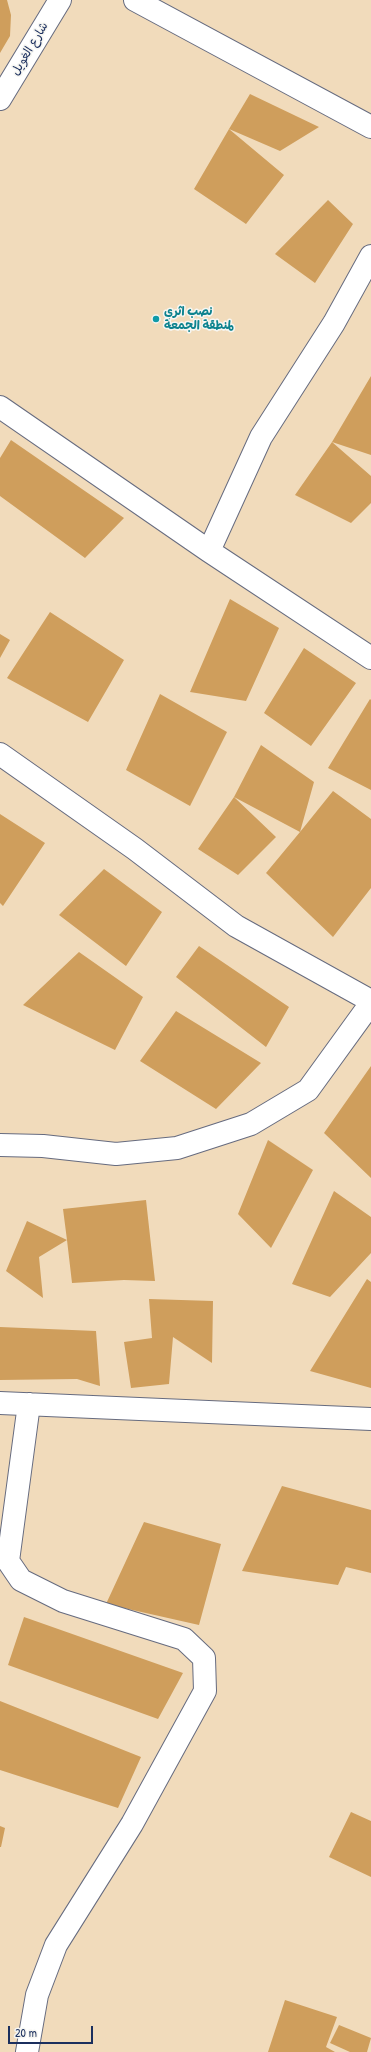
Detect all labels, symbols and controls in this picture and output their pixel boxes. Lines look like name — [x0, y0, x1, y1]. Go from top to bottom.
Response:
street label: شارع الغويل — [8, 20, 52, 78]
place label: نصب اثري لمنطقة الجمعة — [164, 305, 234, 333]
marker: نصب اثري لمنطقة الجمعة — [151, 314, 161, 324]
scale bar — [10, 2018, 95, 2044]
text: 20 m — [15, 2024, 37, 2041]

